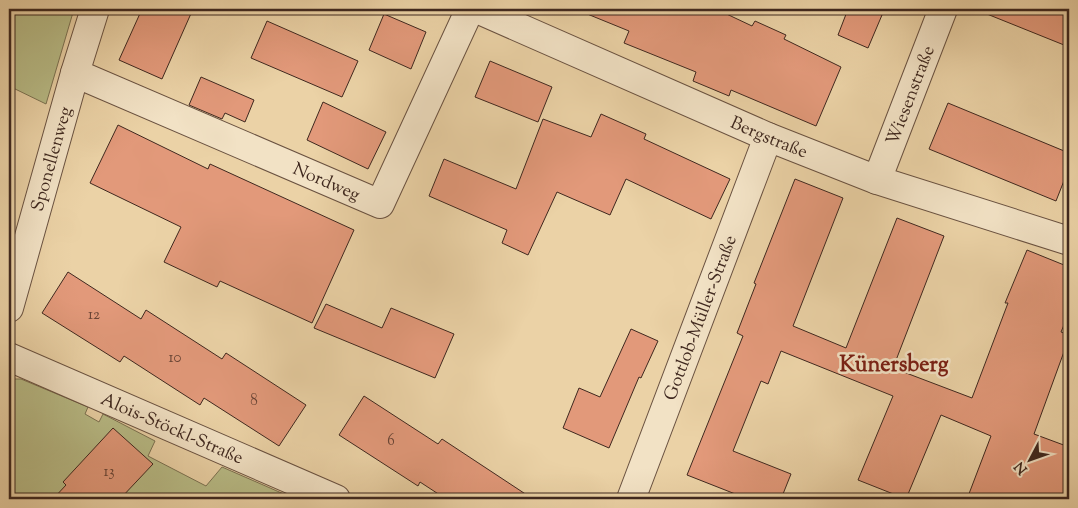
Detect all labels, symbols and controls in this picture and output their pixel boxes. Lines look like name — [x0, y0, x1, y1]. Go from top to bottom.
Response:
street label: Wiesenstraße — [881, 42, 943, 149]
street label: Sponellenweg — [26, 104, 80, 215]
street label: Bergstraße — [726, 111, 811, 166]
street label: Nordweg — [288, 157, 364, 209]
street label: Gottlob-Müller-Straße — [658, 232, 745, 405]
house number: 12 — [88, 305, 100, 326]
house number: 10 — [169, 348, 182, 369]
district label: Künersberg — [840, 350, 949, 382]
street label: Alois-Stöckl-Straße — [96, 387, 247, 472]
house number: 8 — [250, 391, 258, 412]
house number: 6 — [387, 431, 395, 452]
north arrow — [1006, 436, 1056, 486]
text: N — [1010, 456, 1033, 478]
house number: 13 — [103, 462, 115, 483]

